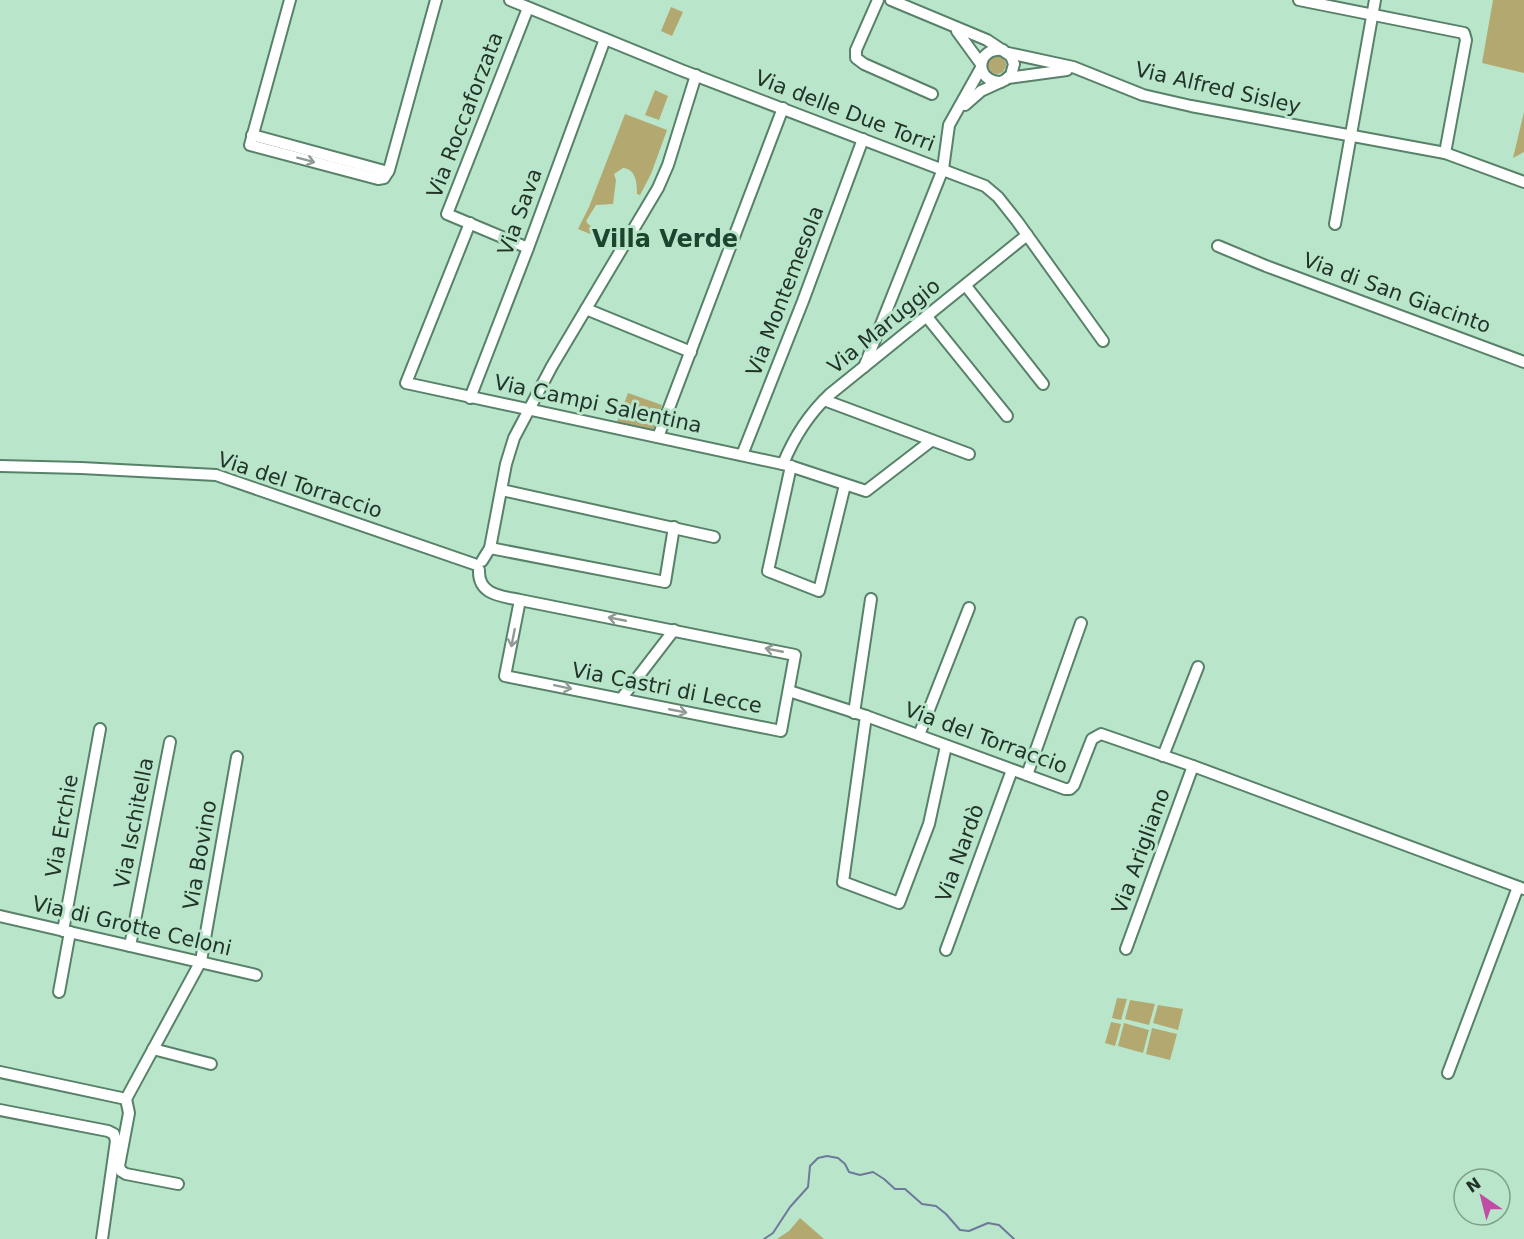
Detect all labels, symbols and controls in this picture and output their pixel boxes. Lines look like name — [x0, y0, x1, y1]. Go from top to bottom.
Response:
street label: Via Roccaforzata — [422, 29, 508, 201]
street label: Via Alfred Sisley — [1133, 57, 1303, 119]
street label: Via delle Due Torri — [752, 66, 938, 156]
one-way arrow — [296, 155, 315, 167]
street label: Via Sava — [493, 165, 547, 259]
street label: Via Montemesola — [741, 202, 829, 380]
district label: Villa Verde — [592, 225, 738, 253]
street label: Via di San Giacinto — [1300, 248, 1494, 338]
street label: Via Maruggio — [823, 273, 945, 379]
street label: Via Campi Salentina — [492, 370, 704, 438]
street label: Via del Torraccio — [215, 447, 385, 523]
one-way arrow — [607, 613, 627, 624]
one-way arrow — [507, 627, 518, 647]
one-way arrow — [764, 644, 783, 656]
street label: Via Castri di Lecce — [570, 658, 764, 718]
one-way arrow — [553, 682, 572, 694]
street label: Via del Torraccio — [901, 697, 1071, 779]
one-way arrow — [668, 706, 688, 717]
street label: Via Ischitella — [110, 756, 158, 890]
street label: Via Erchie — [41, 773, 83, 879]
street label: Via Arigliano — [1107, 785, 1175, 917]
street label: Via Bovino — [179, 798, 221, 912]
street label: Via Nardò — [931, 801, 989, 905]
street label: Via di Grotte Celoni — [30, 891, 234, 961]
north arrow — [1452, 1167, 1512, 1227]
text: N — [1463, 1174, 1485, 1197]

